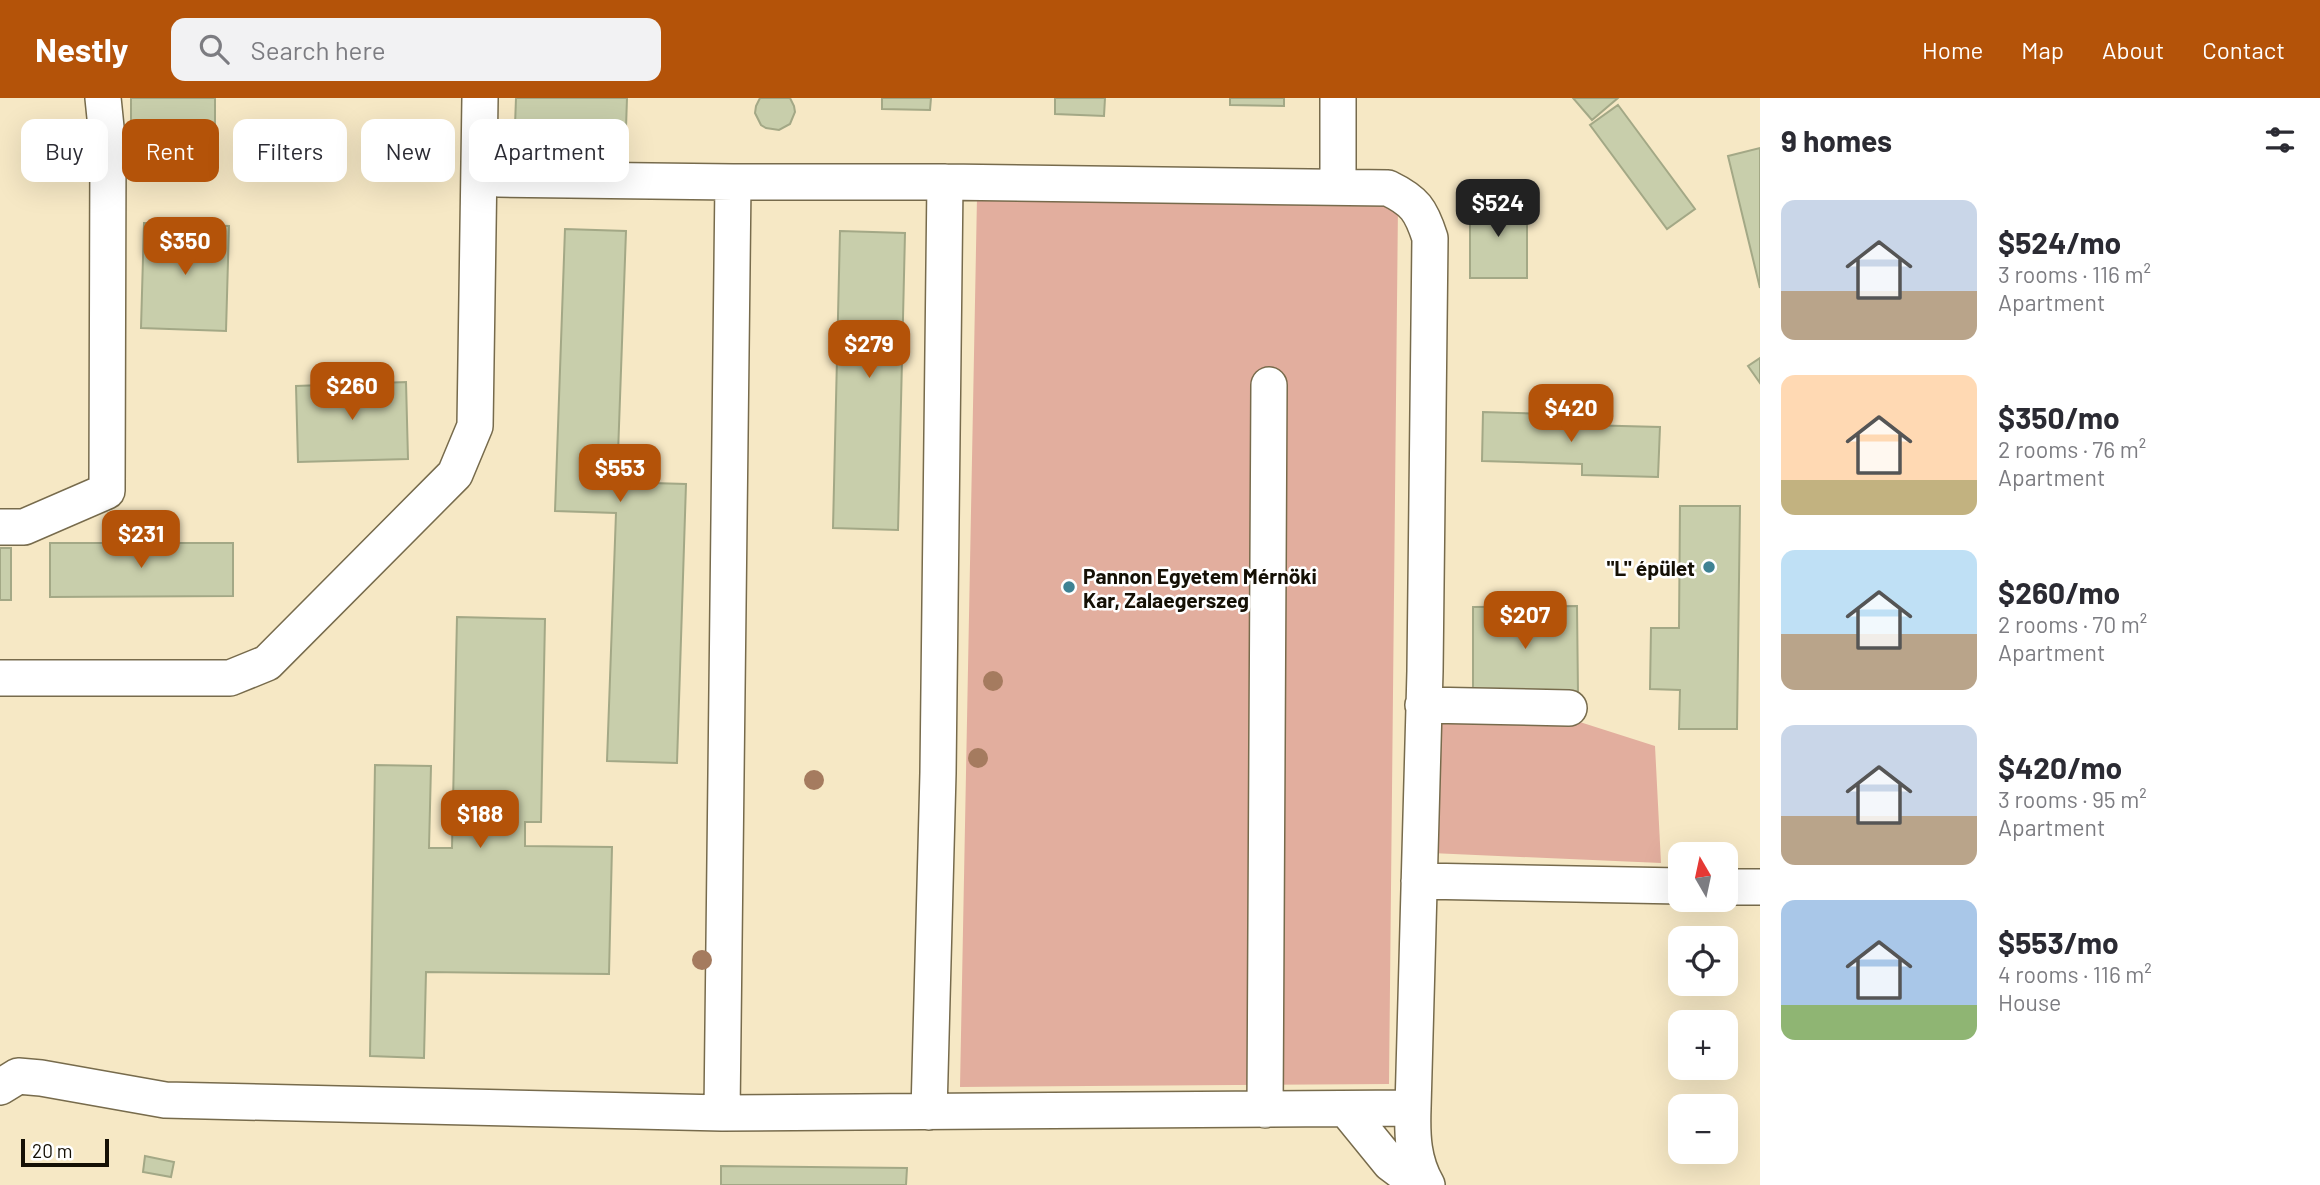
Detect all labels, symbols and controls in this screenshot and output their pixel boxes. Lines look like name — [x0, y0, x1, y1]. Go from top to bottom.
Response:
search box — [171, 18, 661, 81]
text: Nestly — [35, 29, 129, 69]
icon: search — [195, 30, 233, 68]
text: Search here — [251, 34, 386, 65]
text: Home — [1922, 35, 1983, 64]
text: Map — [2021, 35, 2064, 64]
text: About — [2102, 35, 2164, 64]
text: Contact — [2202, 35, 2285, 64]
chip: Buy — [21, 119, 108, 182]
chip: Rent — [122, 119, 219, 182]
chip: Filters — [233, 119, 347, 182]
chip: New — [361, 119, 455, 182]
chip: Apartment — [469, 119, 629, 182]
icon: filters — [2261, 121, 2299, 159]
text: 9 homes — [1781, 122, 1892, 158]
pin: $524 — [1457, 180, 1539, 239]
text: $524 — [1472, 188, 1524, 216]
pin: $350 — [144, 218, 226, 277]
text: $524/mo — [1998, 224, 2121, 260]
text: $350 — [159, 226, 211, 254]
icon: home — [1837, 228, 1921, 312]
text: 3 rooms · 116 m² — [1998, 260, 2151, 288]
text: Apartment — [1998, 288, 2105, 316]
pin: $279 — [828, 320, 910, 380]
text: $279 — [844, 329, 894, 357]
pin: $260 — [311, 362, 393, 422]
text: $260 — [326, 371, 378, 399]
pin: $420 — [1530, 384, 1612, 444]
text: $420 — [1544, 393, 1598, 421]
text: $350/mo — [1998, 399, 2120, 435]
icon: home — [1837, 403, 1921, 487]
text: 2 rooms · 76 m² — [1998, 435, 2146, 463]
pin: $553 — [579, 444, 661, 504]
text: $553 — [595, 453, 645, 481]
text: Apartment — [1998, 463, 2105, 491]
pin: $231 — [100, 510, 182, 570]
text: $231 — [118, 519, 164, 547]
place label: "L" épület — [1607, 555, 1695, 580]
marker: "L" épület — [1701, 559, 1717, 575]
place label: Pannon Egyetem Mérnöki Kar, Zalaegerszeg — [1083, 563, 1317, 612]
text: $260/mo — [1998, 574, 2120, 610]
icon: home — [1837, 578, 1921, 662]
marker: Pannon Egyetem Mérnöki Kar, Zalaegerszeg — [1061, 579, 1077, 595]
pin: $207 — [1484, 592, 1566, 651]
text: $207 — [1500, 600, 1550, 628]
text: 2 rooms · 70 m² — [1998, 610, 2147, 638]
text: Apartment — [1998, 638, 2105, 666]
text: $420/mo — [1998, 749, 2122, 785]
icon: home — [1837, 753, 1921, 837]
text: 3 rooms · 95 m² — [1998, 785, 2147, 813]
pin: $188 — [439, 790, 521, 850]
text: $188 — [457, 799, 503, 827]
text: Apartment — [1998, 813, 2105, 841]
north arrow — [1668, 842, 1738, 912]
map controls — [1668, 842, 1738, 1164]
text: $553/mo — [1998, 924, 2119, 960]
button: locate — [1668, 926, 1738, 996]
icon: home — [1837, 928, 1921, 1012]
text: 4 rooms · 116 m² — [1998, 960, 2152, 988]
text: House — [1998, 988, 2061, 1016]
button: + — [1668, 1010, 1738, 1080]
button: − — [1668, 1094, 1738, 1164]
scale bar — [21, 1136, 108, 1168]
text: 20 m — [32, 1139, 72, 1162]

